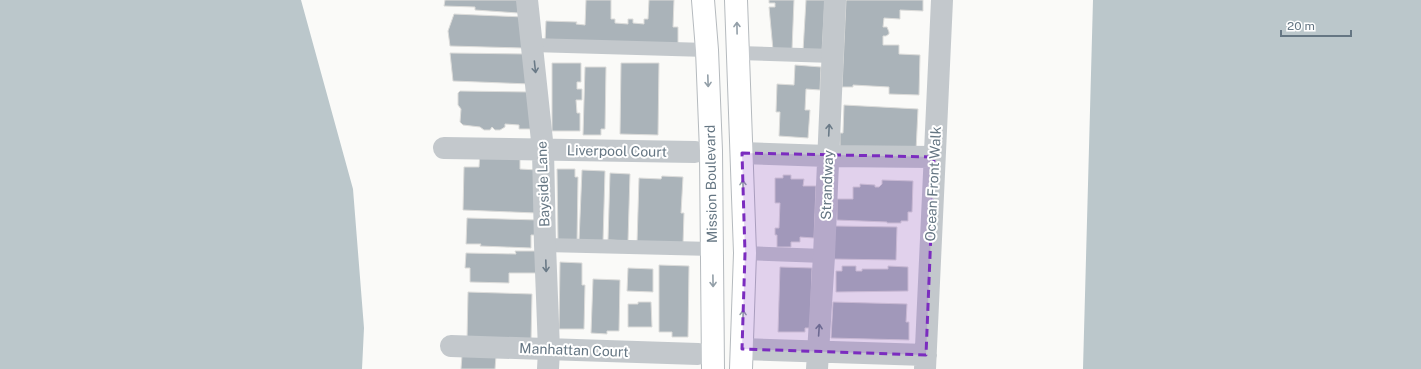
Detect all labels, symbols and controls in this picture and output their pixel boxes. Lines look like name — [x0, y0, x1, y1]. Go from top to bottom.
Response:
scale bar — [1281, 12, 1351, 38]
text: 20 m — [1287, 19, 1315, 33]
one-way arrow — [733, 22, 741, 35]
one-way arrow — [531, 60, 538, 73]
one-way arrow — [705, 74, 712, 87]
one-way arrow — [826, 124, 833, 137]
street label: Mission Boulevard — [702, 125, 720, 243]
street label: Ocean Front Walk — [922, 126, 944, 242]
street label: Bayside Lane — [534, 141, 552, 227]
street label: Liverpool Court — [567, 142, 667, 160]
street label: Strandway — [818, 149, 836, 220]
one-way arrow — [739, 180, 747, 193]
one-way arrow — [542, 259, 550, 272]
one-way arrow — [709, 274, 717, 287]
one-way arrow — [740, 310, 747, 323]
one-way arrow — [816, 324, 823, 337]
street label: Manhattan Court — [519, 340, 629, 360]

